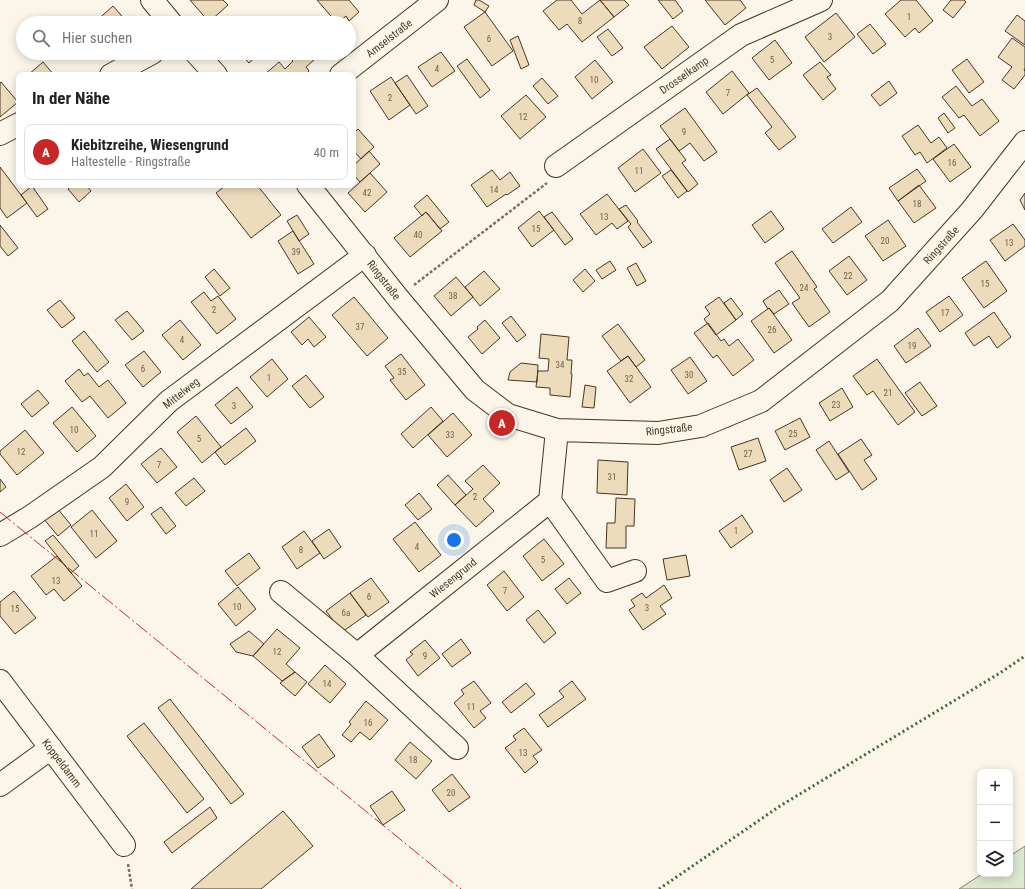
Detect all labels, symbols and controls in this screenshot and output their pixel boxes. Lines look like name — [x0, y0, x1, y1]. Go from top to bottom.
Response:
house number: 1 — [907, 12, 911, 22]
search box — [16, 16, 356, 60]
street label: Amselstraße — [364, 16, 415, 60]
house number: 8 — [578, 16, 582, 26]
icon: search — [30, 27, 52, 49]
text: Hier suchen — [62, 29, 132, 47]
house number: 3 — [828, 32, 832, 42]
house number: 6 — [487, 34, 491, 44]
street label: Drosselkamp — [657, 54, 711, 97]
house number: 5 — [770, 55, 775, 65]
house number: 4 — [435, 64, 440, 74]
house number: 10 — [590, 75, 598, 85]
text: In der Nähe — [32, 88, 110, 108]
house number: 7 — [726, 88, 731, 98]
house number: 2 — [388, 93, 393, 103]
house number: 12 — [519, 112, 528, 122]
house number: 9 — [682, 127, 686, 137]
text: Kiebitzreihe, Wiesengrund — [71, 136, 229, 154]
text: A — [42, 145, 50, 160]
text: 40 m — [313, 145, 339, 160]
text: Haltestelle · Ringstraße — [71, 154, 190, 169]
house number: 16 — [948, 158, 956, 168]
house number: 11 — [635, 166, 643, 176]
house number: 14 — [490, 185, 499, 195]
house number: 42 — [363, 188, 372, 198]
house number: 18 — [913, 199, 921, 209]
house number: 13 — [600, 212, 608, 222]
house number: 15 — [532, 224, 541, 234]
street label: Ringstraße — [921, 224, 962, 267]
house number: 40 — [414, 230, 422, 240]
house number: 20 — [881, 236, 889, 246]
house number: 13 — [1005, 238, 1013, 248]
house number: 39 — [292, 247, 300, 257]
street label: Ringstraße — [364, 258, 403, 303]
house number: 22 — [844, 271, 853, 281]
house number: 15 — [981, 279, 990, 289]
house number: 24 — [800, 283, 809, 293]
house number: 38 — [449, 291, 457, 301]
house number: 2 — [212, 305, 217, 315]
house number: 17 — [941, 308, 950, 318]
house number: 37 — [356, 322, 365, 332]
house number: 26 — [768, 325, 776, 335]
house number: 4 — [180, 335, 185, 345]
house number: 19 — [908, 341, 916, 351]
house number: 34 — [556, 360, 565, 370]
house number: 6 — [141, 364, 145, 374]
house number: 35 — [398, 367, 407, 377]
house number: 30 — [685, 370, 693, 380]
house number: 1 — [267, 373, 271, 383]
house number: 32 — [625, 374, 634, 384]
street label: Mittelweg — [160, 375, 202, 412]
house number: 21 — [884, 388, 892, 398]
house number: 23 — [832, 400, 840, 410]
house number: 3 — [232, 401, 236, 411]
pin: A — [489, 408, 515, 438]
street label: Ringstraße — [645, 421, 693, 438]
house number: 10 — [70, 425, 78, 435]
house number: 25 — [789, 429, 798, 439]
house number: 33 — [446, 430, 454, 440]
house number: 5 — [197, 434, 202, 444]
house number: 12 — [17, 447, 26, 457]
house number: 27 — [744, 449, 753, 459]
house number: 7 — [157, 460, 162, 470]
house number: 31 — [608, 472, 616, 482]
house number: 2 — [473, 492, 478, 502]
house number: 9 — [125, 497, 129, 507]
house number: 1 — [734, 526, 738, 536]
house number: 11 — [90, 529, 98, 539]
your location — [444, 530, 464, 550]
house number: 4 — [415, 542, 420, 552]
house number: 8 — [299, 545, 303, 555]
house number: 5 — [541, 555, 546, 565]
street label: Wiesengrund — [427, 556, 479, 601]
house number: 13 — [52, 576, 60, 586]
house number: 7 — [503, 586, 508, 596]
house number: 6 — [367, 592, 371, 602]
house number: 10 — [233, 602, 241, 612]
house number: 3 — [645, 603, 649, 613]
house number: 15 — [11, 604, 20, 614]
house number: 6a — [342, 608, 350, 618]
house number: 12 — [273, 647, 282, 657]
house number: 9 — [423, 651, 427, 661]
house number: 14 — [323, 679, 332, 689]
house number: 11 — [467, 702, 475, 712]
house number: 16 — [364, 718, 372, 728]
street label: Koppeldamm — [39, 737, 84, 790]
house number: 13 — [519, 748, 527, 758]
house number: 18 — [409, 755, 417, 765]
map controls — [977, 769, 1013, 877]
button: + — [977, 769, 1013, 805]
house number: 20 — [447, 788, 455, 798]
button: − — [977, 805, 1013, 841]
button: layers — [977, 841, 1013, 877]

